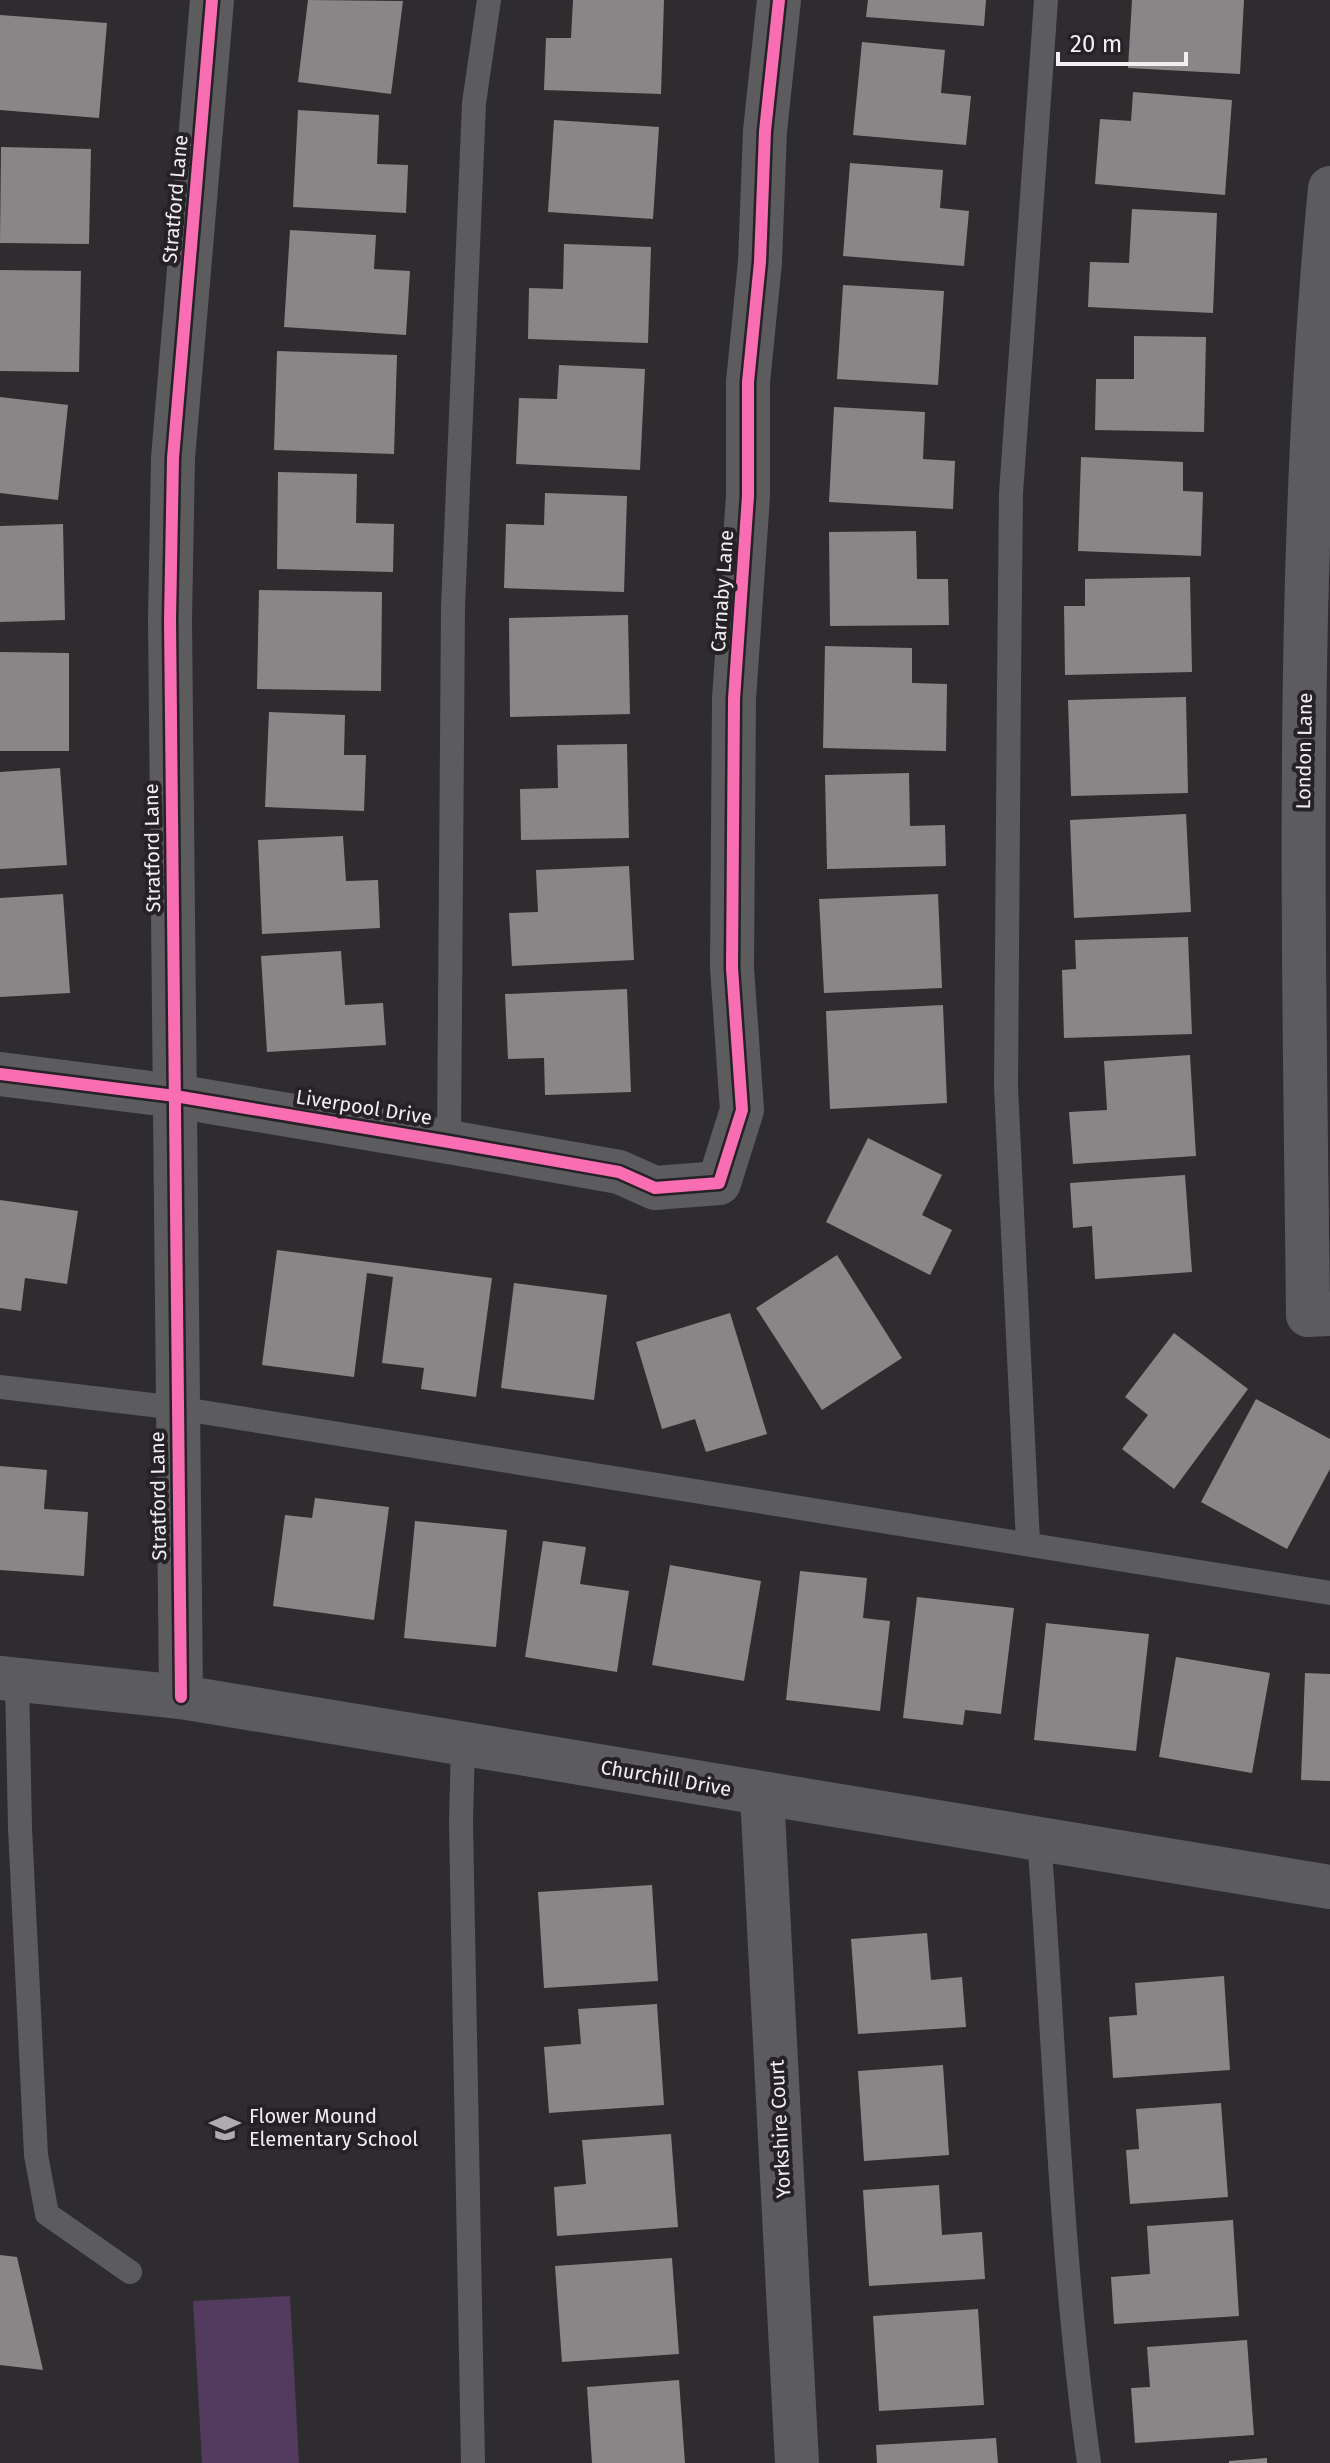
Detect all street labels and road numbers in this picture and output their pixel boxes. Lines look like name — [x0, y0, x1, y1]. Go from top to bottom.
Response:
street label: Stratford Lane — [157, 134, 193, 264]
street label: Carnaby Lane — [706, 529, 738, 653]
street label: London Lane — [1291, 692, 1317, 810]
street label: Stratford Lane — [139, 783, 165, 913]
street label: Liverpool Drive — [294, 1084, 434, 1130]
street label: Stratford Lane — [145, 1431, 171, 1561]
street label: Churchill Drive — [599, 1755, 733, 1801]
street label: Yorkshire Court — [764, 2058, 796, 2199]

